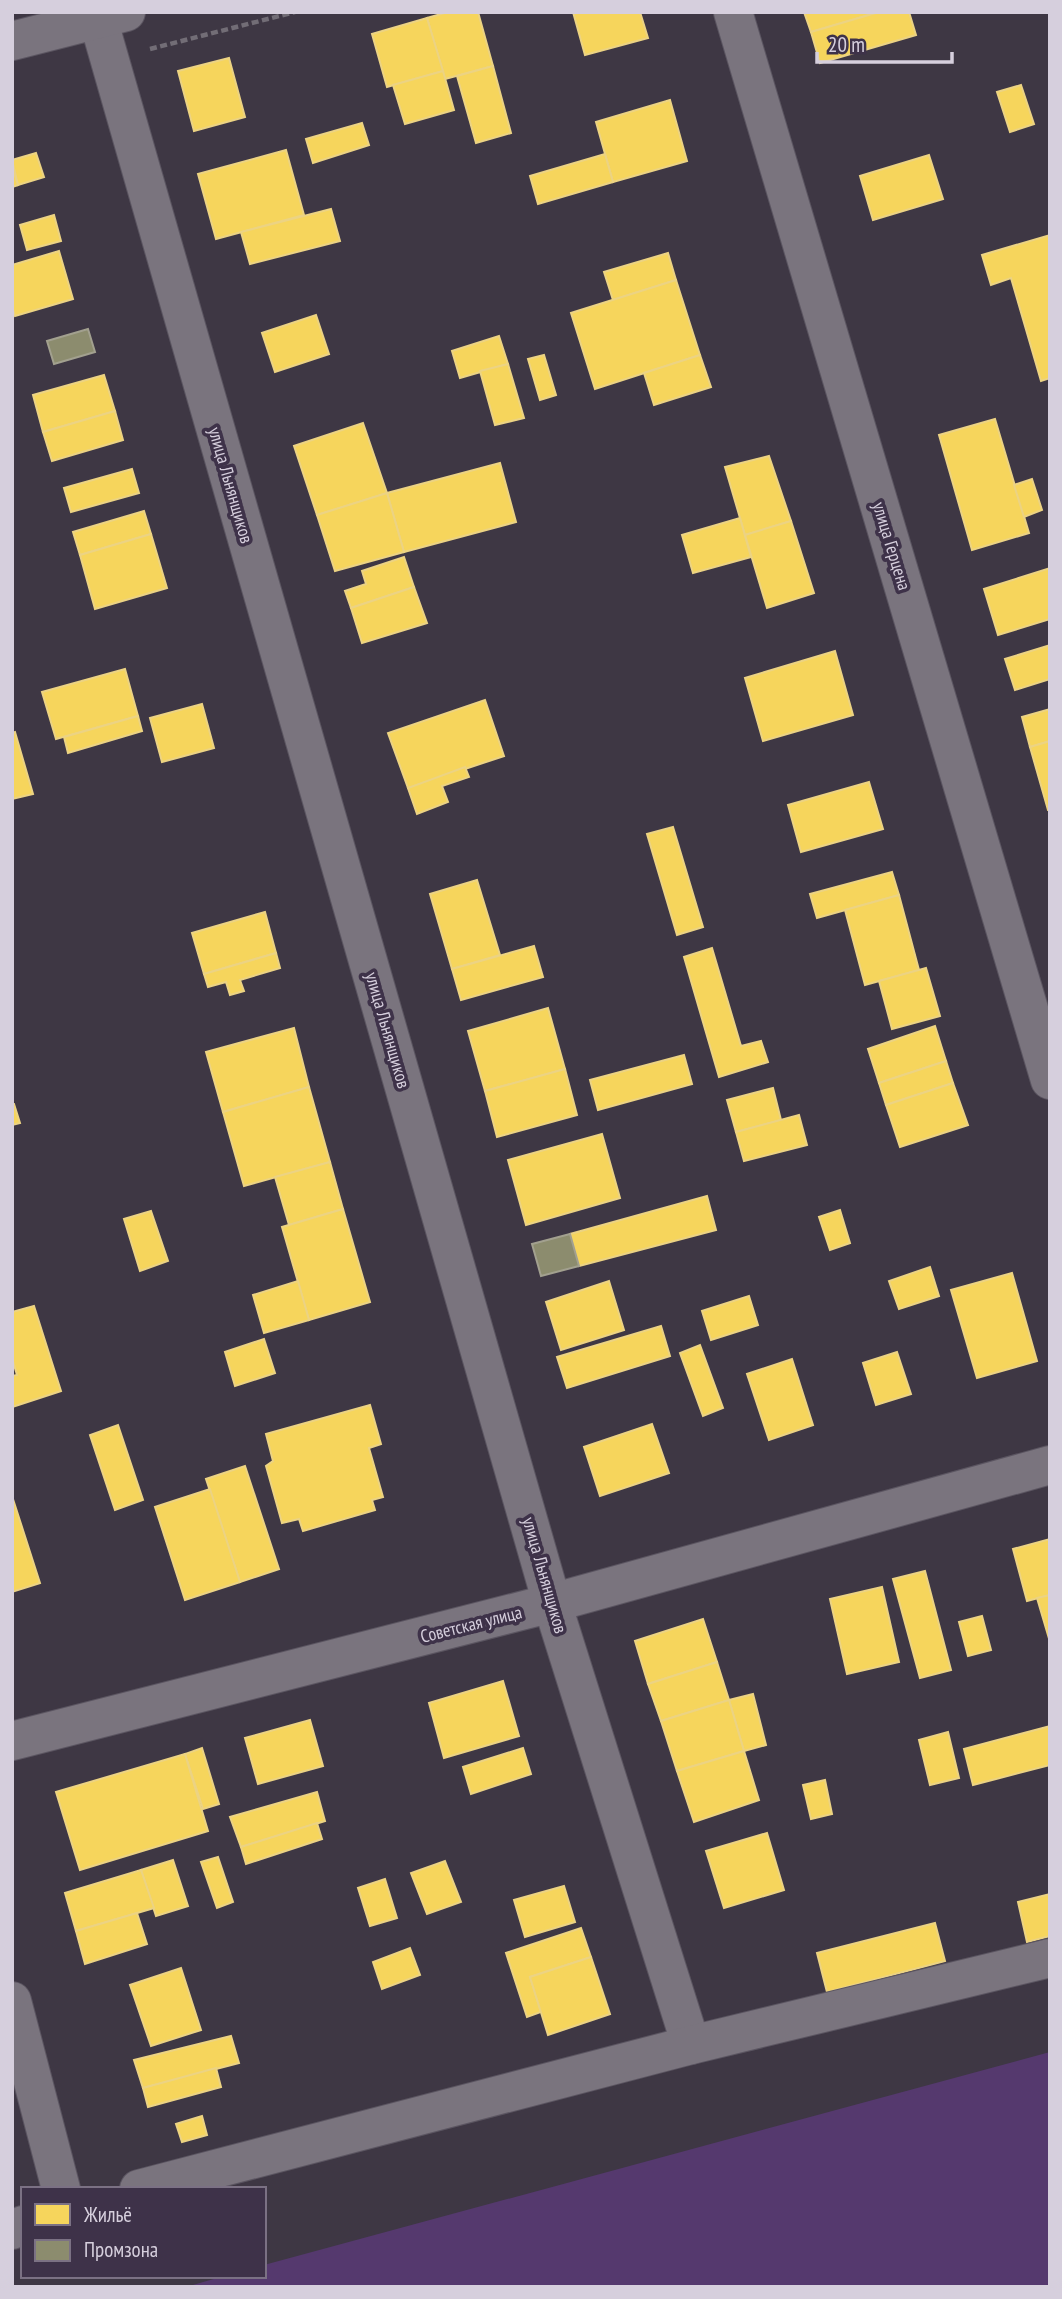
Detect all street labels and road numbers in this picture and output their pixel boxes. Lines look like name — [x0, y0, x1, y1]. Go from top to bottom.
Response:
street label: улица Льнянщиков — [203, 424, 259, 546]
street label: улица Герцена — [868, 499, 916, 593]
street label: улица Льнянщиков — [360, 969, 416, 1091]
street label: улица Льнянщиков — [517, 1514, 573, 1636]
street label: Советская улица — [418, 1600, 524, 1648]

